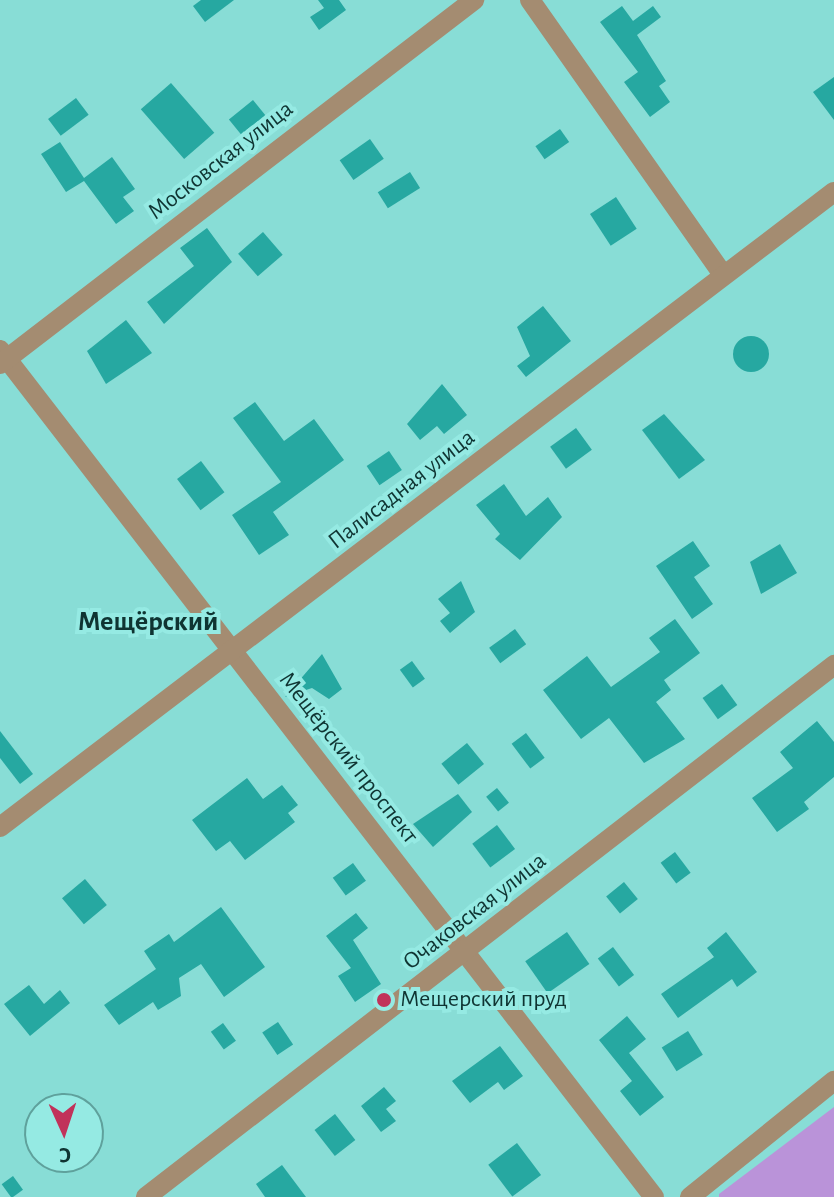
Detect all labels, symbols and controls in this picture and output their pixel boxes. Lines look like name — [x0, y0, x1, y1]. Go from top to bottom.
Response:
street label: Московская улица — [143, 95, 299, 227]
street label: Палисадная улица — [323, 424, 481, 556]
district label: Мещёрский — [78, 605, 218, 639]
street label: Мещёрский проспект — [272, 666, 424, 850]
street label: Очаковская улица — [398, 847, 552, 977]
place label: Мещерский пруд — [400, 986, 567, 1014]
marker: Мещерский пруд — [375, 991, 393, 1009]
north arrow — [24, 1093, 104, 1173]
text: С — [59, 1144, 72, 1166]

